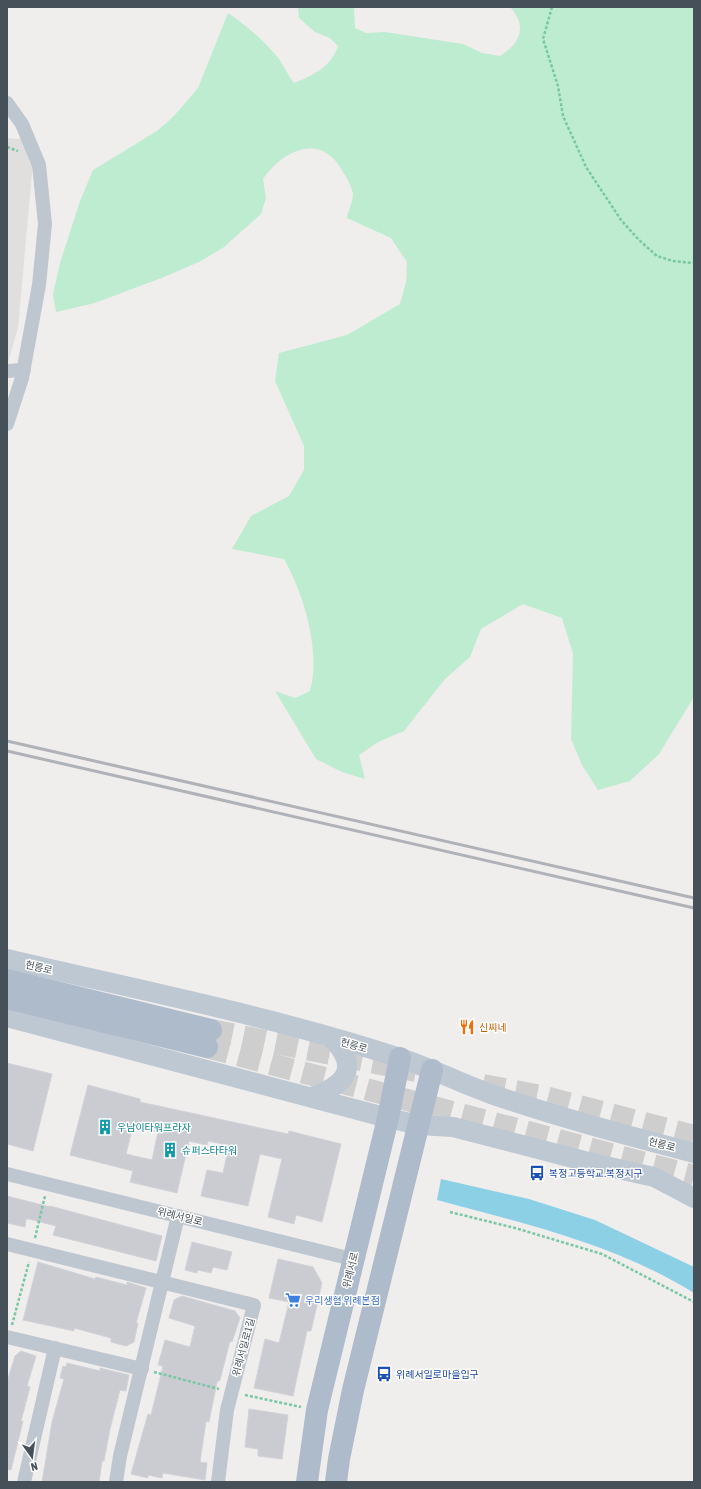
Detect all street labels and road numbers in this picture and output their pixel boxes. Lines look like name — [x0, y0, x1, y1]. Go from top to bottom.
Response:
street label: 헌릉로 — [24, 959, 54, 976]
street label: 헌릉로 — [339, 1036, 369, 1055]
street label: 헌릉로 — [647, 1136, 677, 1153]
street label: 위례서일로 — [156, 1206, 204, 1227]
street label: 위례서로 — [341, 1251, 360, 1289]
street label: 위례서일로1길 — [230, 1317, 257, 1377]

